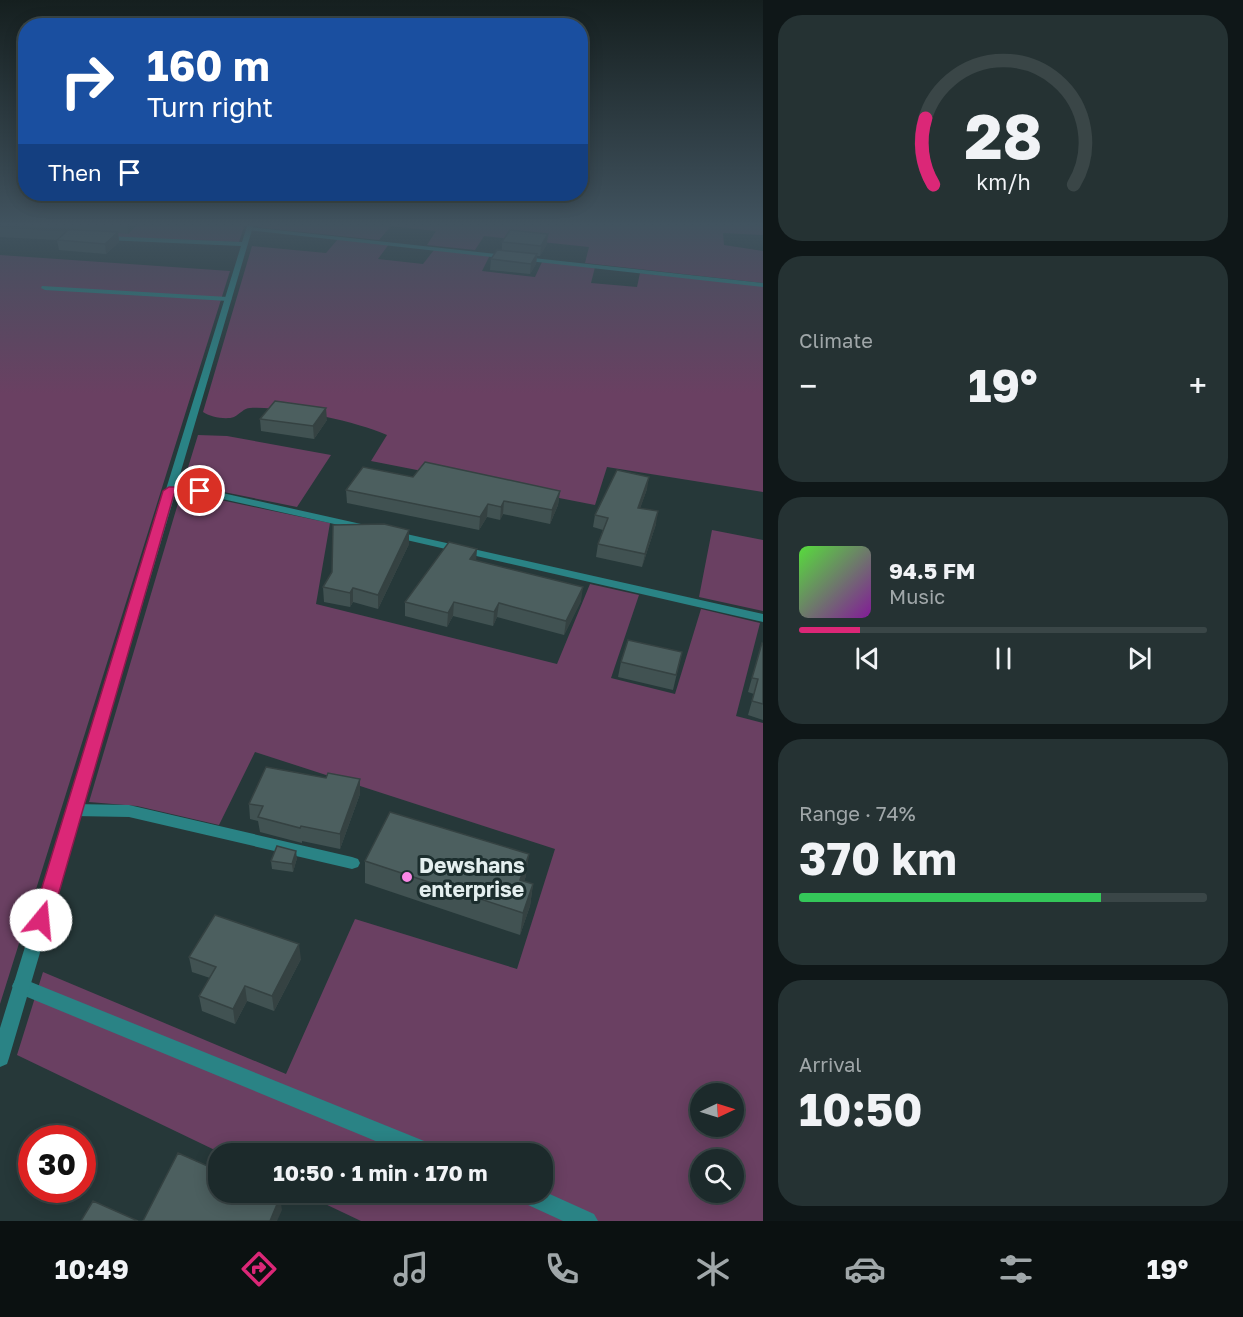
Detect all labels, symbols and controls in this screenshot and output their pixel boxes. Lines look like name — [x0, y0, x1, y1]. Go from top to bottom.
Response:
text: 160 m — [147, 40, 270, 90]
icon: right — [48, 42, 126, 120]
text: Turn right — [147, 91, 273, 123]
text: 28 — [964, 98, 1042, 173]
icon: arrive — [113, 156, 146, 189]
text: Then — [48, 159, 101, 186]
text: km/h — [976, 169, 1030, 195]
text: Climate — [799, 328, 873, 352]
text: 19° — [968, 358, 1038, 412]
text: − — [799, 366, 817, 405]
text: + — [1189, 366, 1207, 405]
pin — [174, 465, 225, 516]
icon: arrive — [183, 474, 216, 507]
text: 94.5 FM — [889, 557, 975, 584]
text: Music — [889, 584, 945, 608]
icon: previous — [851, 642, 884, 675]
icon: pause — [987, 642, 1020, 675]
icon: next — [1123, 642, 1156, 675]
text: Range · 74% — [799, 801, 916, 825]
text: 370 km — [799, 831, 957, 885]
place label: Dewshans enterprise — [419, 852, 525, 902]
marker: Dewshans enterprise — [400, 870, 414, 884]
position arrow — [9.0, 888, 73.0, 952]
text: Arrival — [799, 1052, 862, 1076]
text: 10:50 — [799, 1082, 923, 1136]
north arrow — [690, 1083, 744, 1137]
map controls — [690, 1083, 744, 1203]
speed limit sign: 30 — [18, 1125, 96, 1203]
button: search — [690, 1149, 744, 1203]
text: 10:50 · 1 min · 170 m — [273, 1159, 488, 1186]
icon: directions — [238, 1248, 280, 1290]
icon: music — [390, 1248, 432, 1290]
icon: phone — [541, 1248, 583, 1290]
icon: climate — [692, 1248, 734, 1290]
icon: car — [844, 1248, 886, 1290]
icon: filters — [995, 1248, 1037, 1290]
text: 10:49 — [55, 1253, 129, 1285]
text: 19° — [1147, 1253, 1188, 1285]

